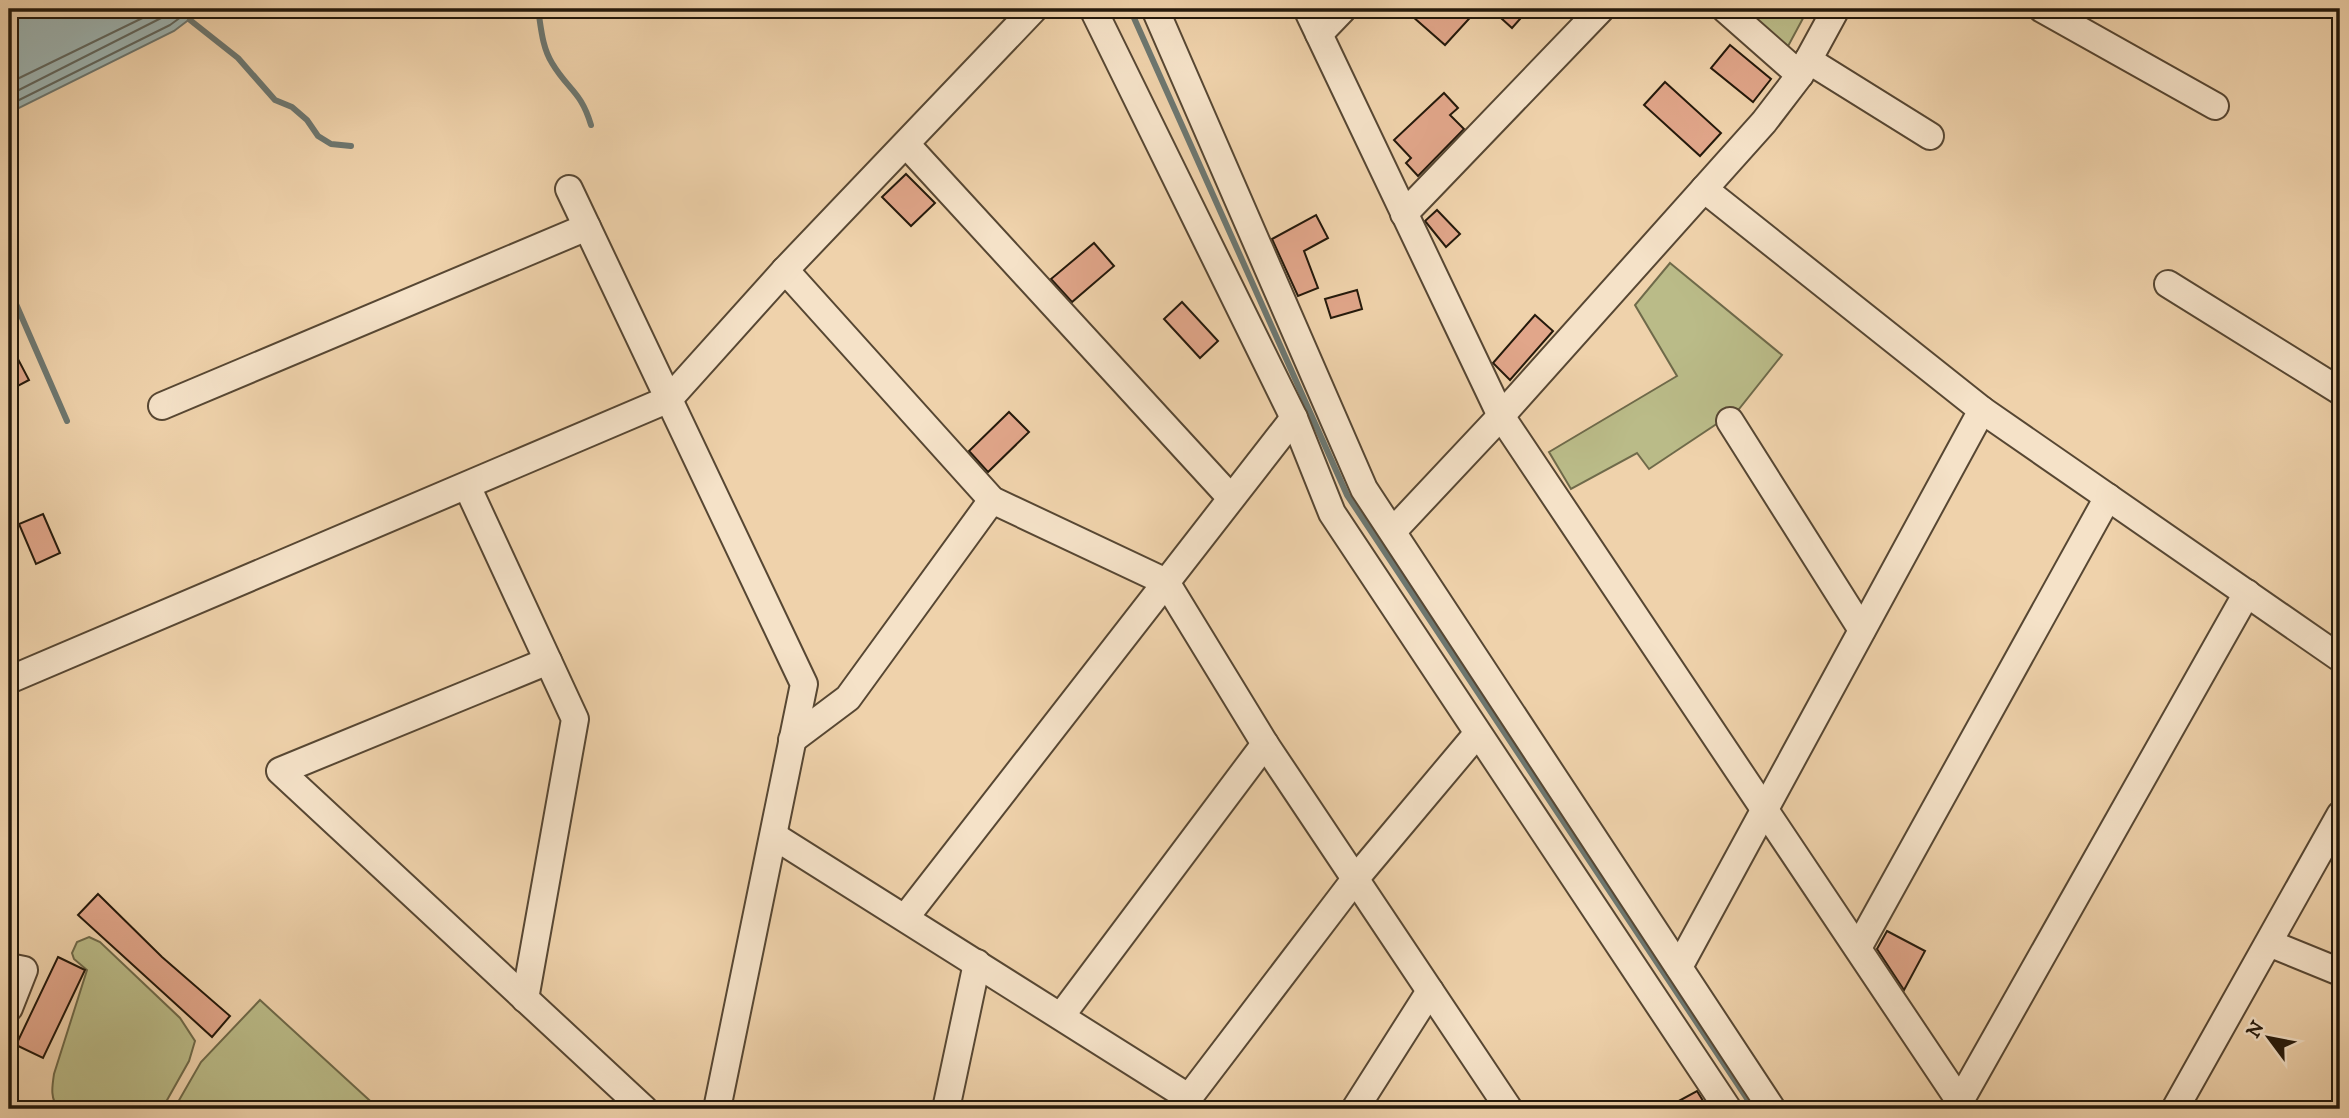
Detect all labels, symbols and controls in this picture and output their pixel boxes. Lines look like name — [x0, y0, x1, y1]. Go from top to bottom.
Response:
north arrow — [2234, 1002, 2304, 1072]
text: N — [2242, 1017, 2270, 1042]

